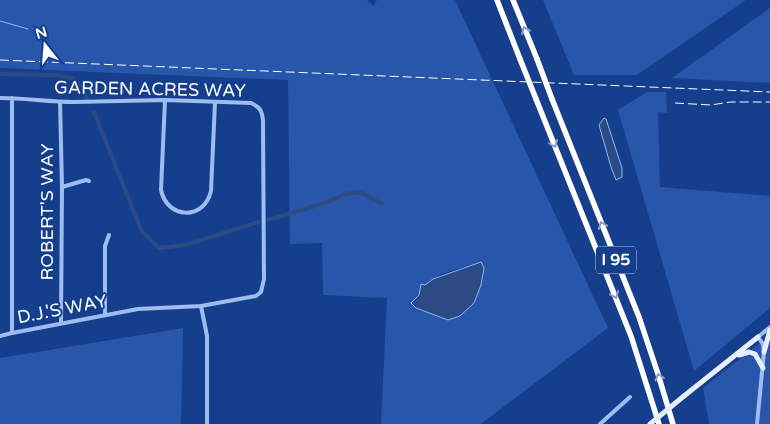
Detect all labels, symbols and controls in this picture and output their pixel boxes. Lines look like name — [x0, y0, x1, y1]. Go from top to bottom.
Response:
north arrow — [20, 20, 70, 70]
text: N — [33, 23, 49, 43]
one-way arrow — [521, 26, 531, 35]
street label: GARDEN ACRES WAY — [54, 76, 247, 102]
one-way arrow — [548, 139, 559, 148]
street label: ROBERT'S WAY — [36, 143, 58, 280]
one-way arrow — [598, 221, 608, 230]
road number: I 95 — [596, 246, 636, 274]
street label: D.J.'S WAY — [15, 289, 109, 328]
one-way arrow — [608, 290, 619, 299]
one-way arrow — [655, 374, 665, 382]

